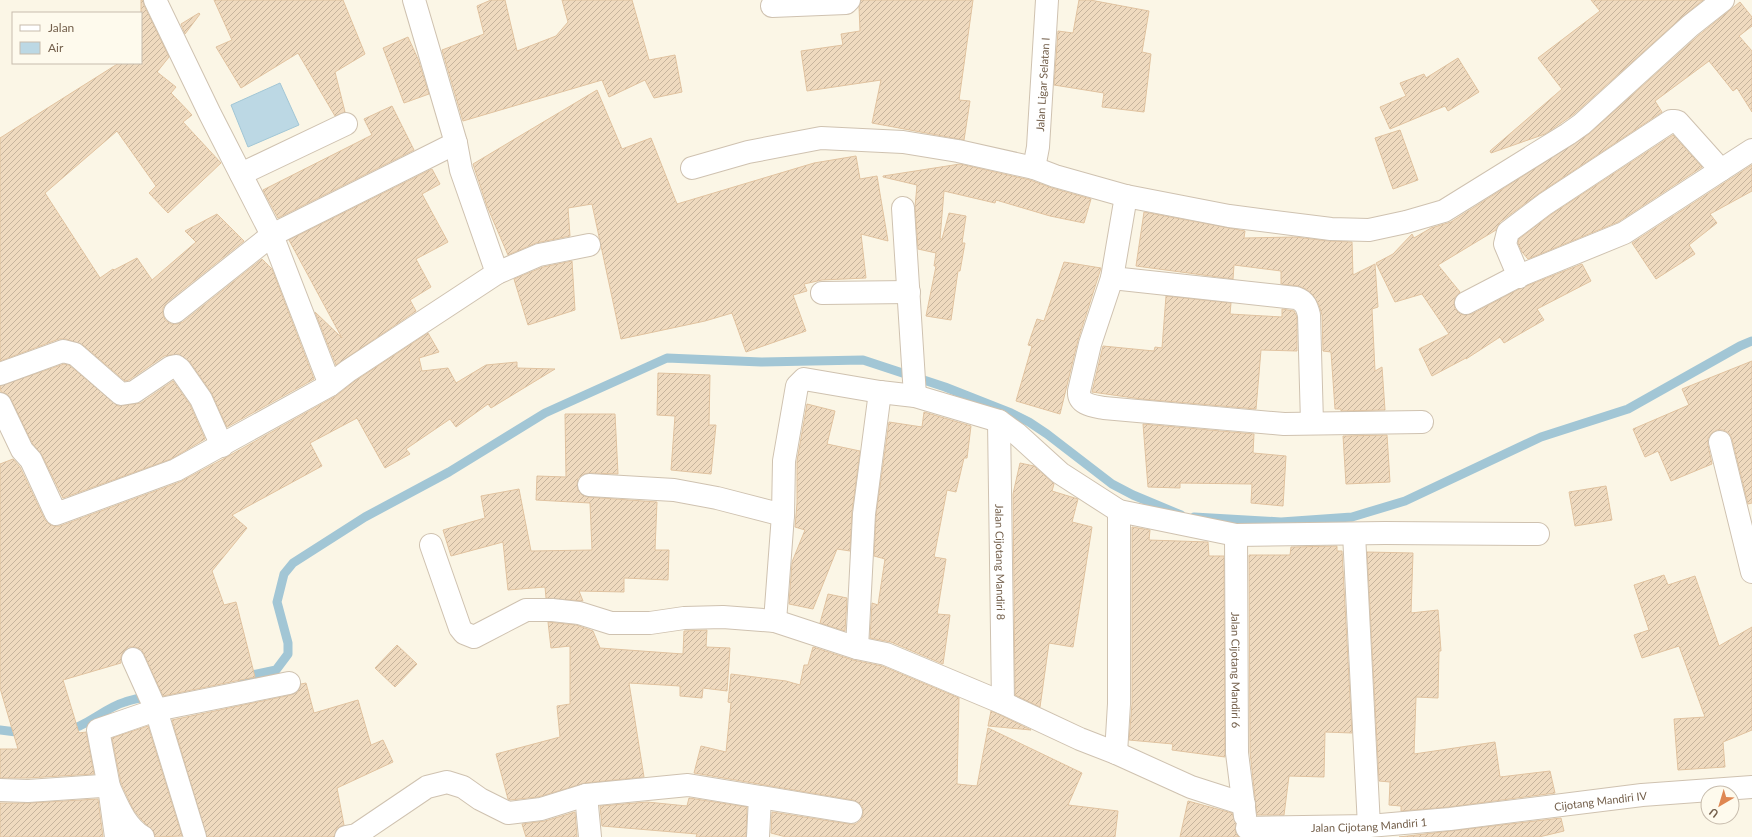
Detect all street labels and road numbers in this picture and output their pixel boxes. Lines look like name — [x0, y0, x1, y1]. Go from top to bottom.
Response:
street label: Jalan Ligar Selatan I — [1032, 37, 1051, 132]
street label: Jalan Cijotang Mandiri 8 — [994, 504, 1008, 620]
street label: Jalan Cijotang Mandiri 6 — [1230, 612, 1243, 728]
street label: Cijotang Mandiri IV — [1553, 788, 1648, 812]
street label: Jalan Cijotang Mandiri 1 — [1311, 815, 1427, 833]

